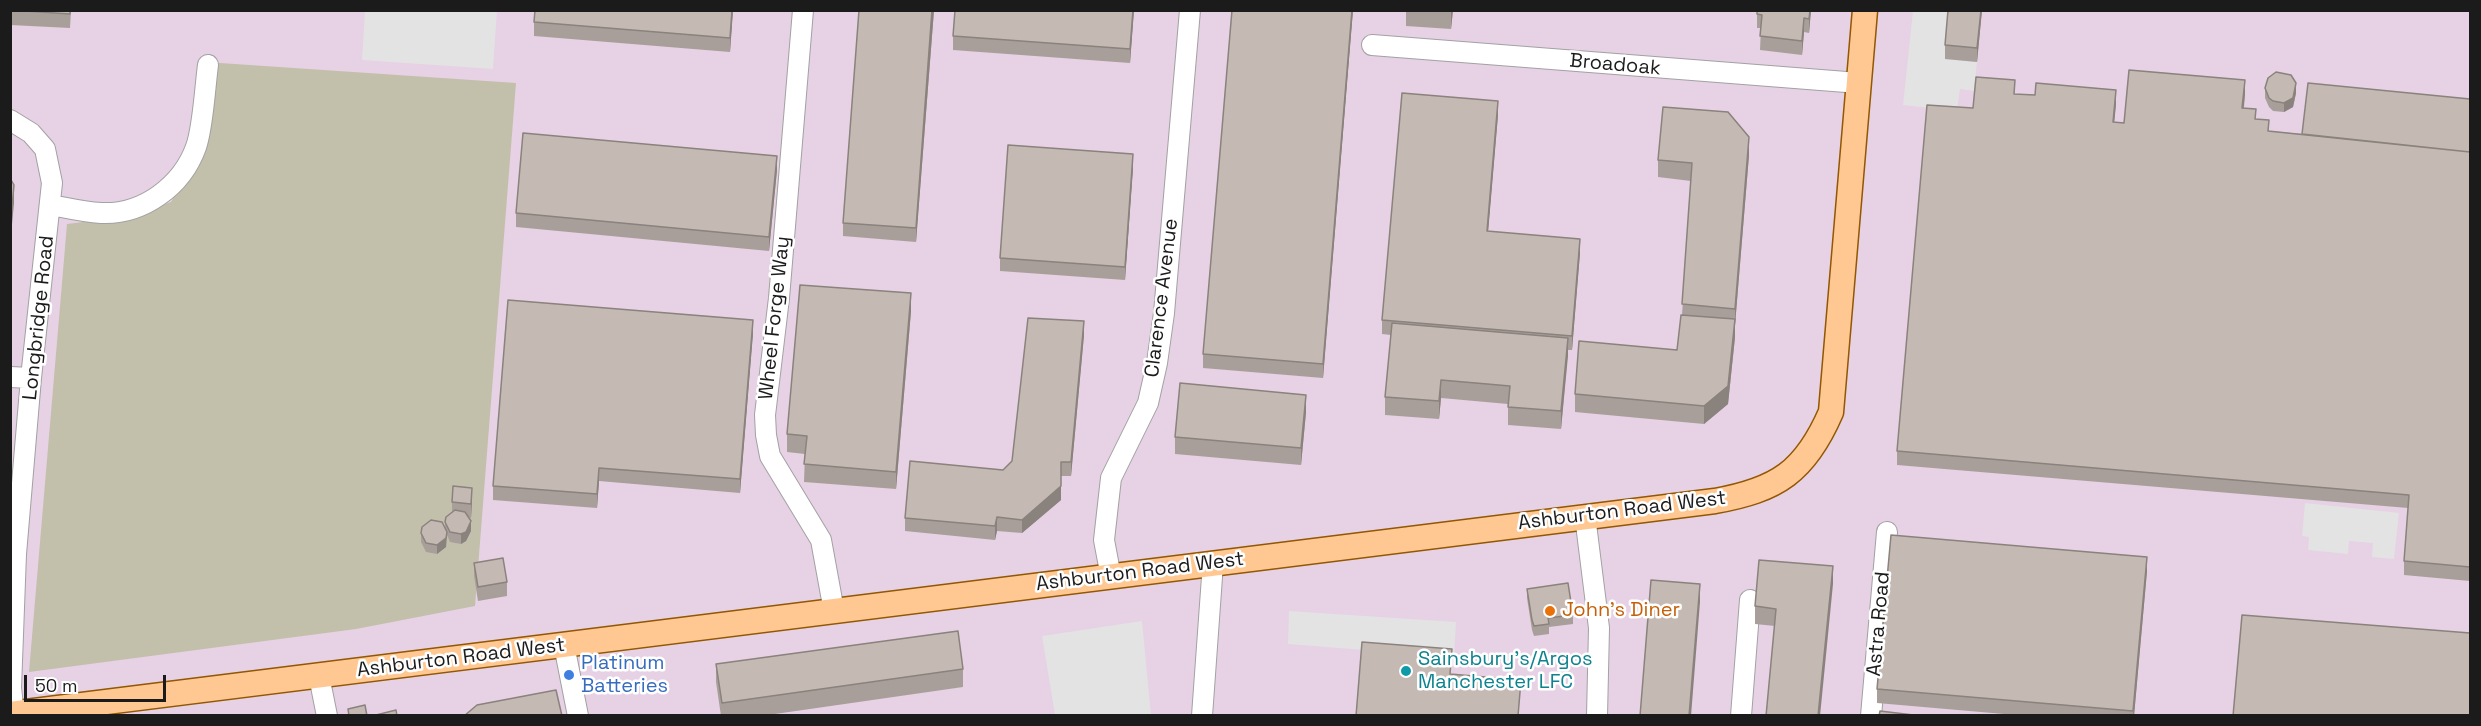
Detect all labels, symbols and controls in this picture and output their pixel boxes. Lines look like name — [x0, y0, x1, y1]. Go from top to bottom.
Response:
street label: Broadoak — [1568, 49, 1662, 81]
street label: Clarence Avenue — [1140, 217, 1184, 379]
street label: Longbridge Road — [18, 234, 60, 402]
street label: Wheel Forge Way — [754, 235, 796, 401]
street label: Ashburton Road West — [1517, 486, 1727, 536]
street label: Ashburton Road West — [1035, 547, 1245, 597]
street label: Astra Road — [1862, 571, 1896, 677]
place label: John's Diner — [1562, 599, 1680, 623]
marker: John's Diner — [1543, 604, 1557, 618]
street label: Ashburton Road West — [356, 633, 566, 683]
place label: Sainsbury's/Argos Manchester LFC — [1418, 648, 1593, 695]
place label: Platinum Batteries — [581, 652, 668, 699]
scale bar — [27, 663, 170, 701]
marker: Sainsbury's/Argos Manchester LFC — [1399, 664, 1413, 678]
marker: Platinum Batteries — [562, 668, 576, 682]
text: 50 m — [35, 674, 77, 697]

